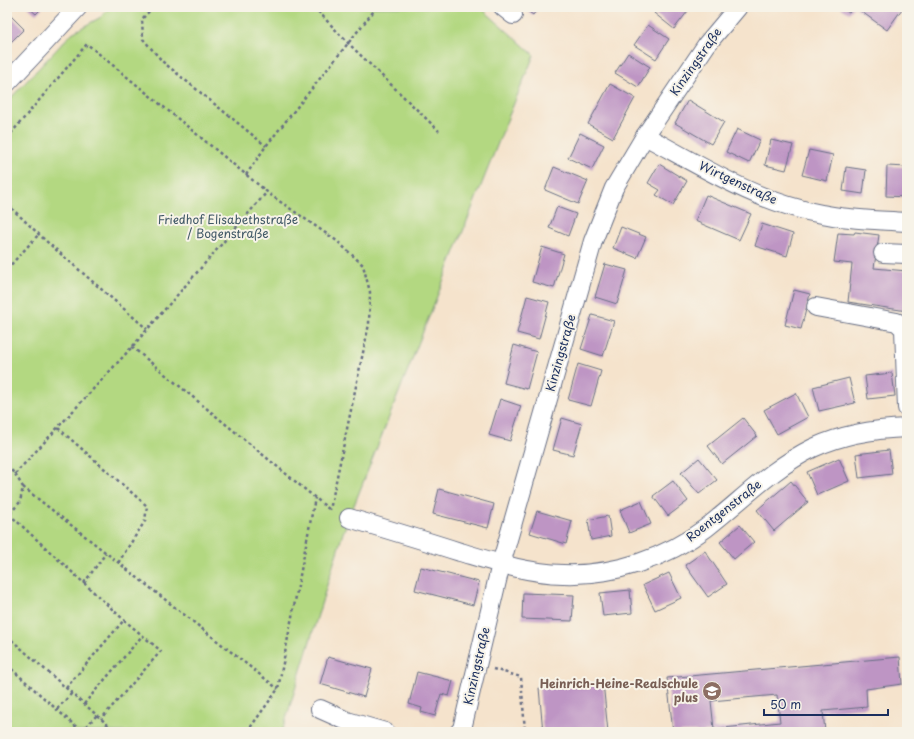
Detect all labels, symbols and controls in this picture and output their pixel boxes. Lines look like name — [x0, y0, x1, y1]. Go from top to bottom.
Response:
street label: Kinzingstraße — [665, 24, 725, 99]
street label: Wirtgenstraße — [696, 156, 780, 208]
park label: Friedhof Elisabethstraße / Bogenstraße — [158, 210, 298, 242]
street label: Kinzingstraße — [540, 312, 580, 393]
street label: Roentgenstraße — [682, 475, 765, 545]
street label: Kinzingstraße — [458, 625, 494, 707]
place label: Heinrich-Heine-Realschule plus — [540, 674, 698, 706]
school or university icon: Heinrich-Heine-Realschule plus — [701, 680, 723, 702]
scale bar — [764, 691, 888, 717]
text: 50 m — [770, 695, 801, 713]

